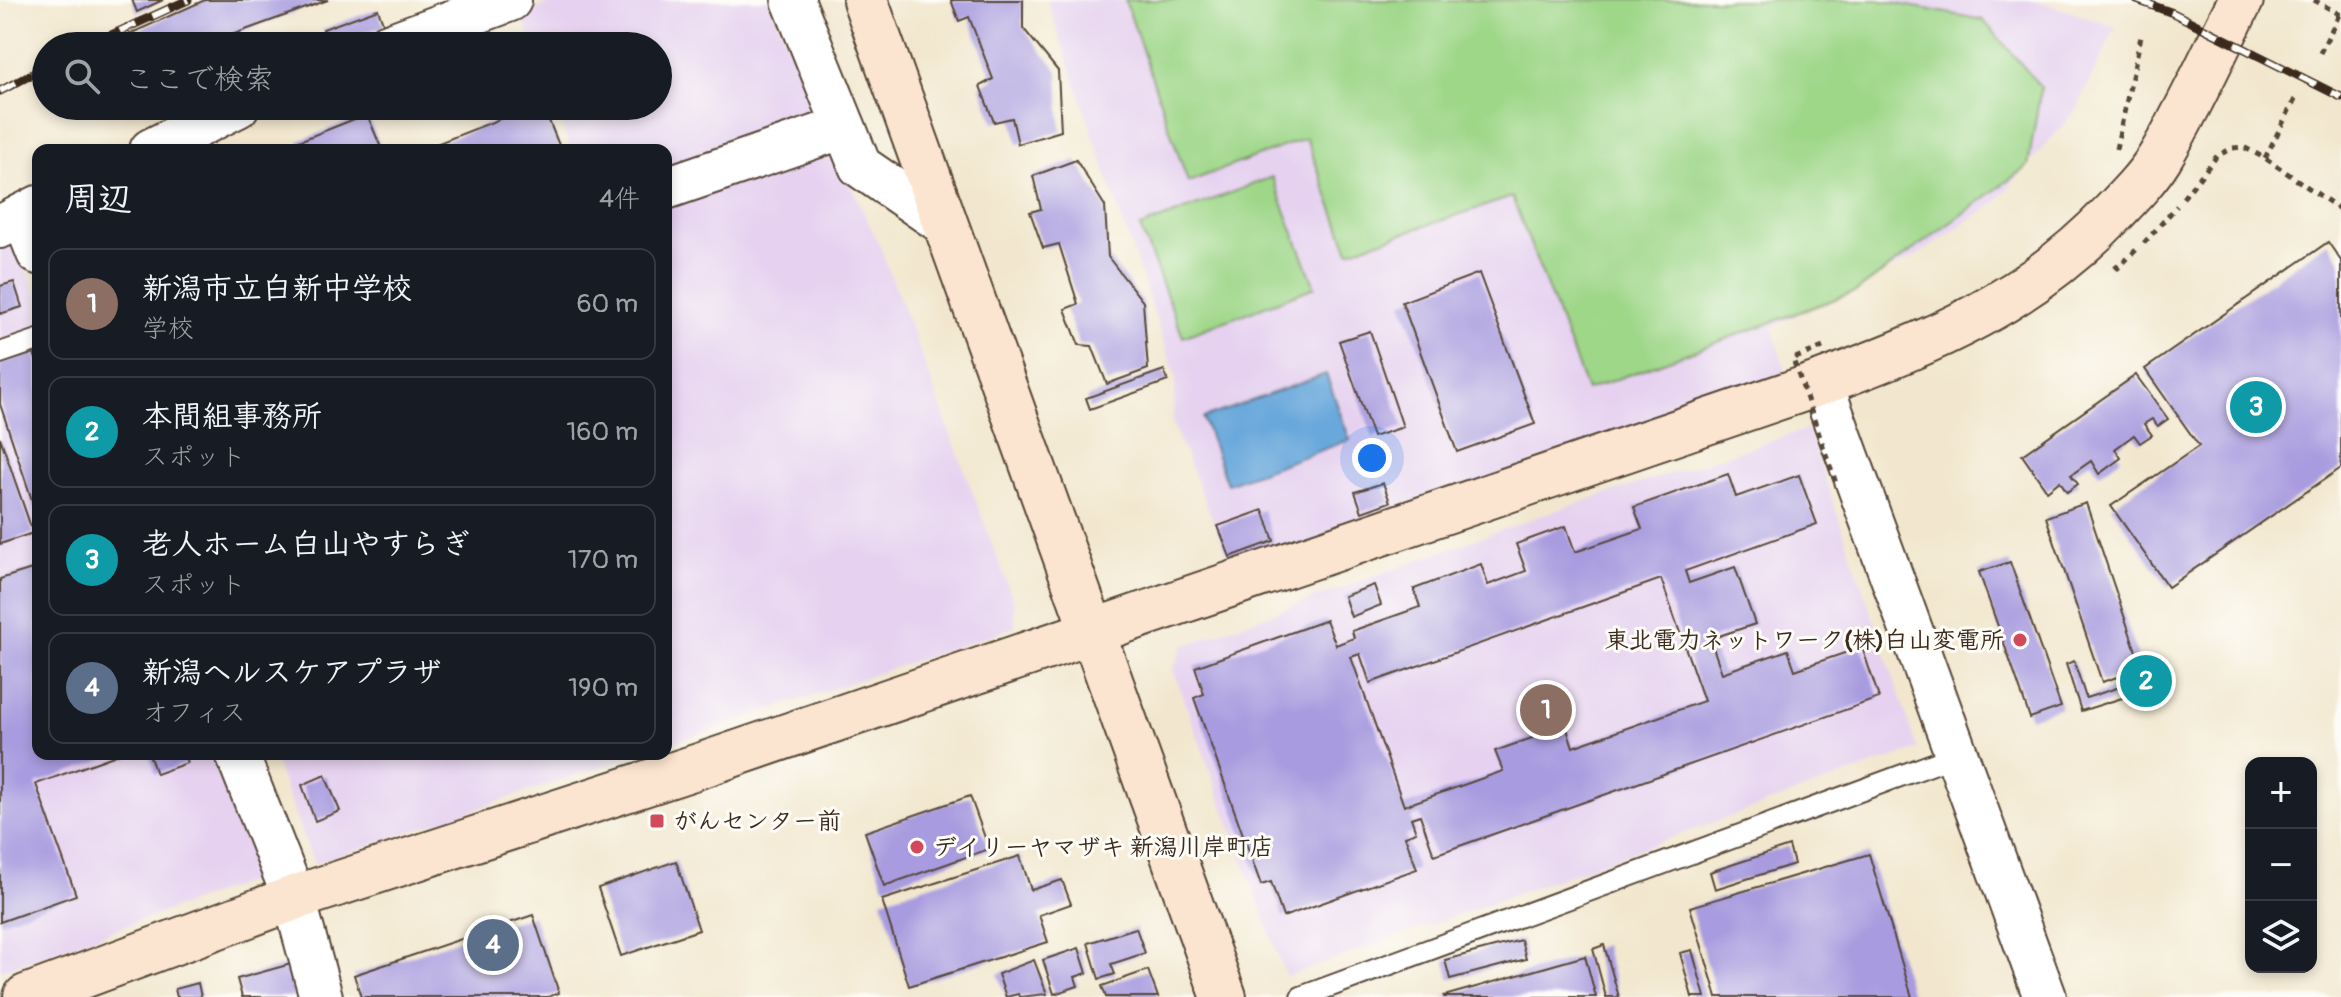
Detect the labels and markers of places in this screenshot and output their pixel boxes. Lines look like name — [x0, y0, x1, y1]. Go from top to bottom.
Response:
pin: 3 — [2230, 377, 2282, 437]
place label: 東北電力ネットワーク(株)白山変電所 — [1605, 626, 2004, 655]
marker: 東北電力ネットワーク(株)白山変電所 — [2011, 631, 2029, 649]
pin: 2 — [2120, 651, 2172, 711]
pin: 1 — [1520, 680, 1572, 740]
place label: がんセンター前 — [673, 807, 841, 836]
marker: がんセンター前 — [648, 812, 666, 830]
place label: デイリーヤマザキ 新潟川岸町店 — [933, 833, 1274, 862]
marker: デイリーヤマザキ 新潟川岸町店 — [908, 838, 926, 856]
pin: 4 — [467, 915, 519, 975]

